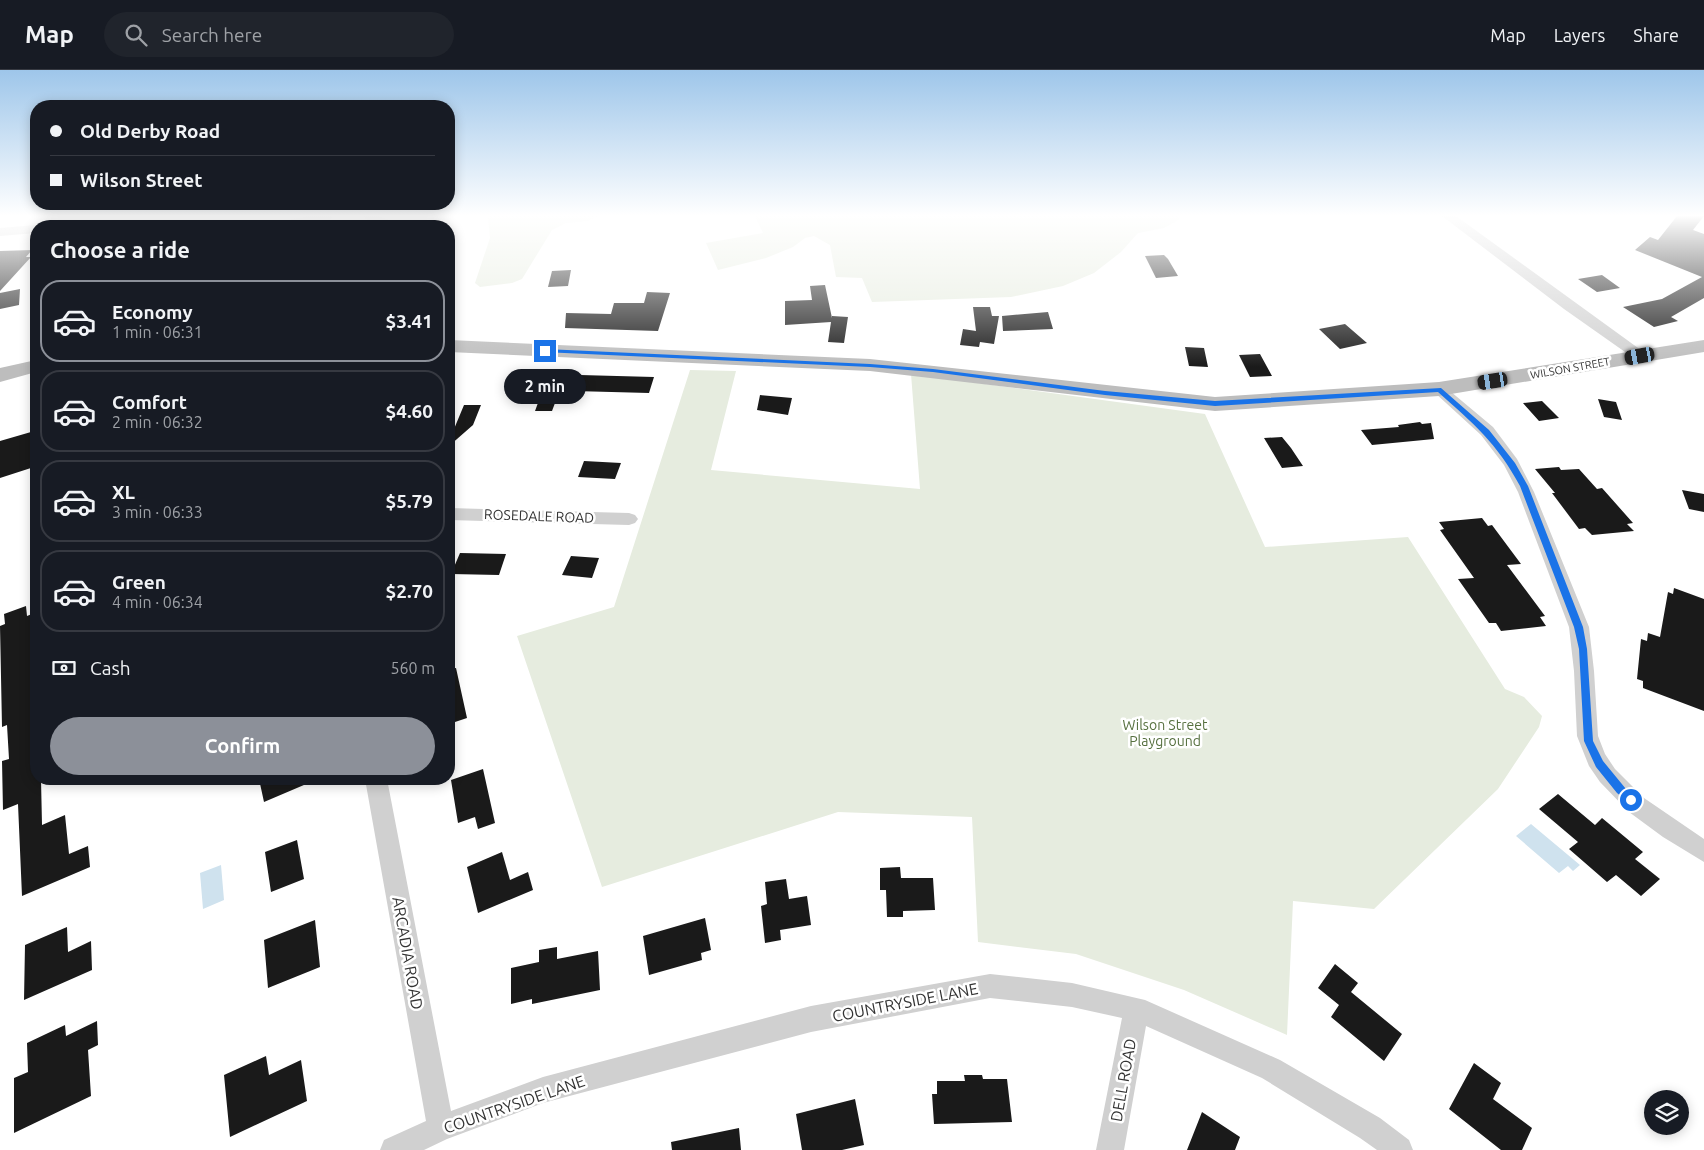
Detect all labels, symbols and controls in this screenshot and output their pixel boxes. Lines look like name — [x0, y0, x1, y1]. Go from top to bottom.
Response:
search box — [104, 12, 454, 57]
text: Map — [25, 21, 74, 48]
icon: search — [122, 21, 150, 49]
text: Search here — [162, 24, 262, 46]
text: Map — [1490, 25, 1526, 45]
text: Layers — [1554, 25, 1605, 45]
text: Share — [1633, 25, 1679, 45]
text: Old Derby Road — [80, 120, 220, 142]
text: Wilson Street — [80, 169, 202, 191]
text: Choose a ride — [50, 237, 190, 262]
icon: car — [52, 299, 97, 344]
text: Economy — [112, 301, 193, 323]
text: $3.41 — [385, 310, 433, 332]
text: 1 min · 06:31 — [112, 323, 203, 341]
route end — [534, 340, 556, 362]
car — [1623, 346, 1656, 366]
street label: WILSON STREET — [1529, 355, 1611, 381]
callout: 2 min — [504, 368, 586, 404]
car — [1477, 371, 1508, 391]
text: 2 min — [525, 377, 565, 395]
icon: car — [52, 389, 97, 434]
text: Comfort — [112, 391, 187, 413]
text: $4.60 — [385, 400, 433, 422]
text: 2 min · 06:32 — [112, 413, 203, 431]
icon: car — [52, 479, 97, 524]
text: XL — [112, 481, 135, 503]
text: $5.79 — [385, 490, 433, 512]
text: 3 min · 06:33 — [112, 503, 203, 521]
street label: ROSEDALE ROAD — [484, 506, 594, 526]
icon: car — [52, 569, 97, 614]
text: Green — [112, 571, 166, 593]
text: $2.70 — [385, 580, 433, 602]
text: 4 min · 06:34 — [112, 593, 203, 611]
icon: cash — [50, 654, 78, 682]
text: Cash — [90, 657, 131, 679]
text: 560 m — [390, 659, 435, 677]
button: Confirm — [50, 717, 435, 775]
park label: Wilson Street Playground — [1123, 717, 1208, 749]
route start — [1620, 789, 1642, 811]
street label: ARCADIA ROAD — [389, 895, 427, 1011]
street label: COUNTRYSIDE LANE — [831, 979, 979, 1025]
street label: DELL ROAD — [1107, 1037, 1139, 1123]
street label: COUNTRYSIDE LANE — [441, 1071, 587, 1137]
map controls — [1644, 1090, 1689, 1135]
button: layers — [1644, 1090, 1689, 1135]

